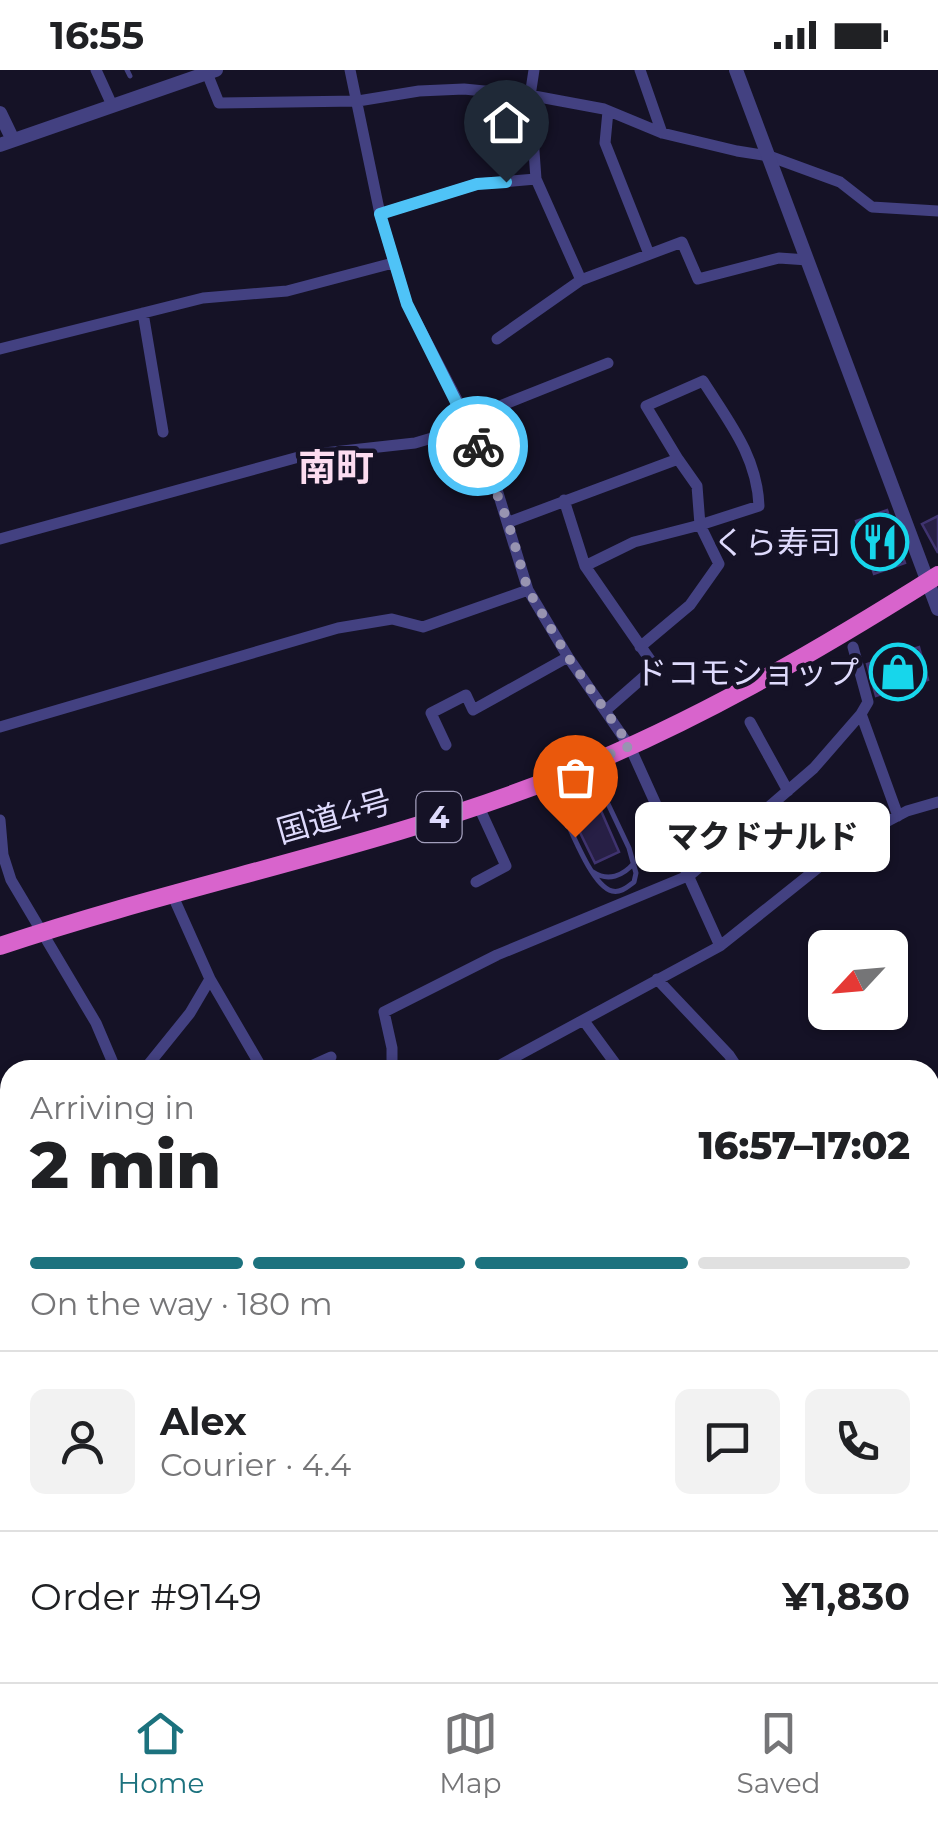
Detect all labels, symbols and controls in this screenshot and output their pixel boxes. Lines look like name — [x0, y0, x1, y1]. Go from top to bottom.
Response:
text: 16:55 — [50, 12, 144, 59]
pin — [464, 80, 549, 183]
icon: home — [479, 95, 534, 150]
courier — [428, 396, 528, 496]
icon: bike — [451, 419, 506, 474]
district label: 南町 — [298, 444, 374, 491]
restaurant icon: くら寿司 — [850, 512, 910, 572]
place label: くら寿司 — [713, 523, 841, 562]
shop icon: ドコモショップ — [868, 642, 928, 702]
place label: ドコモショップ — [635, 653, 859, 692]
pin — [533, 735, 618, 838]
icon: bag — [548, 750, 603, 805]
street label: 国道4号 — [272, 781, 396, 851]
road number: 4 — [416, 792, 462, 842]
callout: マクドナルド — [635, 802, 890, 872]
text: マクドナルド — [666, 817, 859, 856]
north arrow — [808, 930, 908, 1030]
map controls — [808, 930, 908, 1030]
text: Arriving in — [30, 1088, 195, 1127]
text: 16:57–17:02 — [698, 1122, 910, 1169]
text: 2 min — [30, 1125, 221, 1204]
text: On the way · 180 m — [30, 1284, 333, 1323]
button: person — [30, 1389, 135, 1494]
button: chat — [675, 1389, 780, 1494]
button: phone — [805, 1389, 910, 1494]
text: Alex — [160, 1398, 247, 1445]
text: Courier · 4.4 — [160, 1445, 351, 1484]
text: Order #9149 — [30, 1573, 262, 1620]
text: ¥1,830 — [782, 1573, 910, 1620]
tab: Home — [117, 1706, 204, 1800]
tab: Map — [439, 1706, 502, 1800]
tab: Saved — [736, 1706, 821, 1800]

